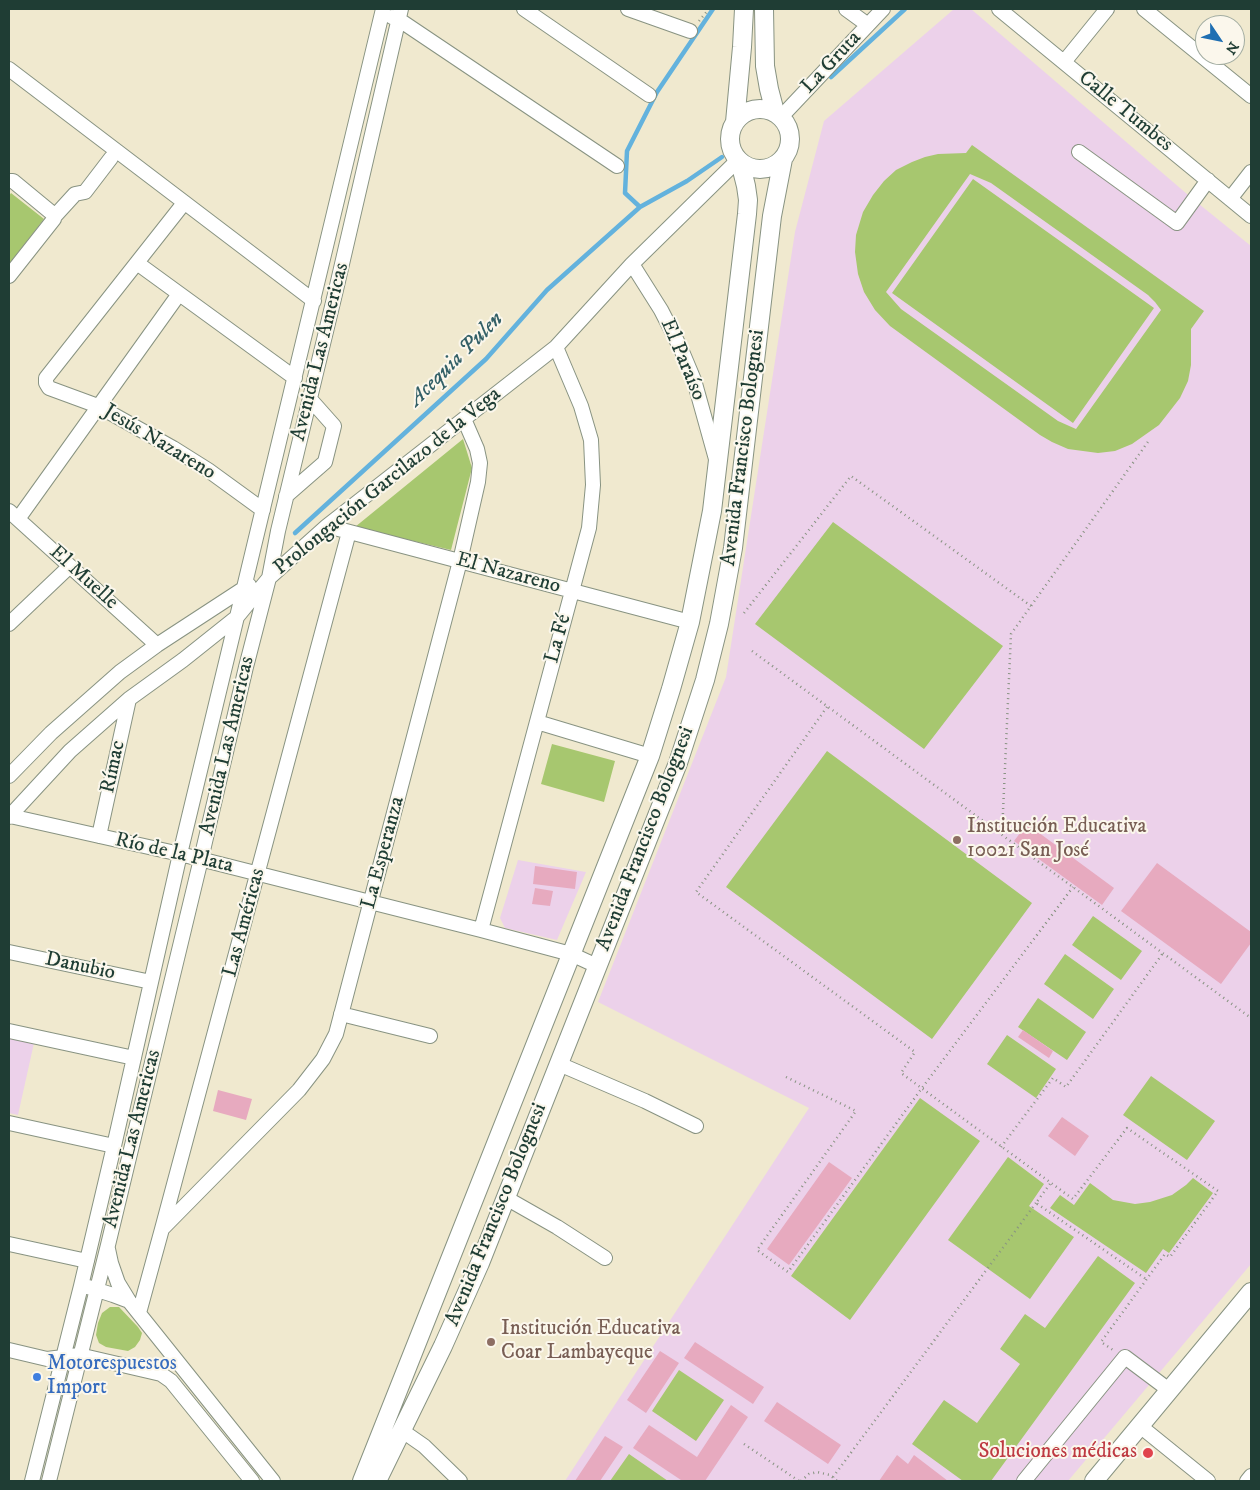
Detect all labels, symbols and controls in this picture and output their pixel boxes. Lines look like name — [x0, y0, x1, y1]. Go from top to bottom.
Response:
north arrow — [1195, 15, 1245, 65]
street label: La Gruta — [797, 26, 867, 100]
text: N — [1221, 38, 1242, 58]
street label: Calle Tumbes — [1073, 66, 1177, 158]
street label: Avenida Las Americas — [287, 260, 355, 444]
water label: Acequia Pulen — [404, 307, 510, 413]
street label: El Paraíso — [654, 315, 710, 405]
street label: Avenida Francisco Bolognesi — [717, 328, 771, 568]
street label: Prolongación Garcilazo de la Vega — [269, 382, 507, 582]
street label: Jesús Nazareno — [98, 400, 220, 486]
street label: El Muelle — [43, 540, 123, 616]
street label: El Nazareno — [453, 548, 563, 600]
street label: La Fé — [540, 612, 578, 666]
street label: Avenida Las Americas — [195, 654, 261, 838]
street label: Avenida Francisco Bolognesi — [592, 723, 700, 955]
street label: Rímac — [96, 738, 132, 796]
street label: La Esperanza — [357, 794, 411, 912]
place label: Institución Educativa 10021 San José — [967, 815, 1146, 865]
street label: Río de la Plata — [112, 828, 236, 880]
marker: Institución Educativa 10021 San José — [951, 834, 963, 846]
street label: Las Américas — [218, 866, 272, 980]
street label: Danubio — [43, 947, 117, 987]
street label: Avenida Las Americas — [99, 1047, 167, 1231]
street label: Avenida Francisco Bolognesi — [441, 1100, 553, 1330]
place label: Institución Educativa Coar Lambayeque — [501, 1317, 680, 1367]
marker: Institución Educativa Coar Lambayeque — [485, 1336, 497, 1348]
place label: Motorespuestos Import — [47, 1352, 177, 1402]
marker: Motorespuestos Import — [31, 1371, 43, 1383]
place label: Soluciones médicas — [978, 1440, 1137, 1466]
marker: Soluciones médicas — [1141, 1446, 1155, 1460]

